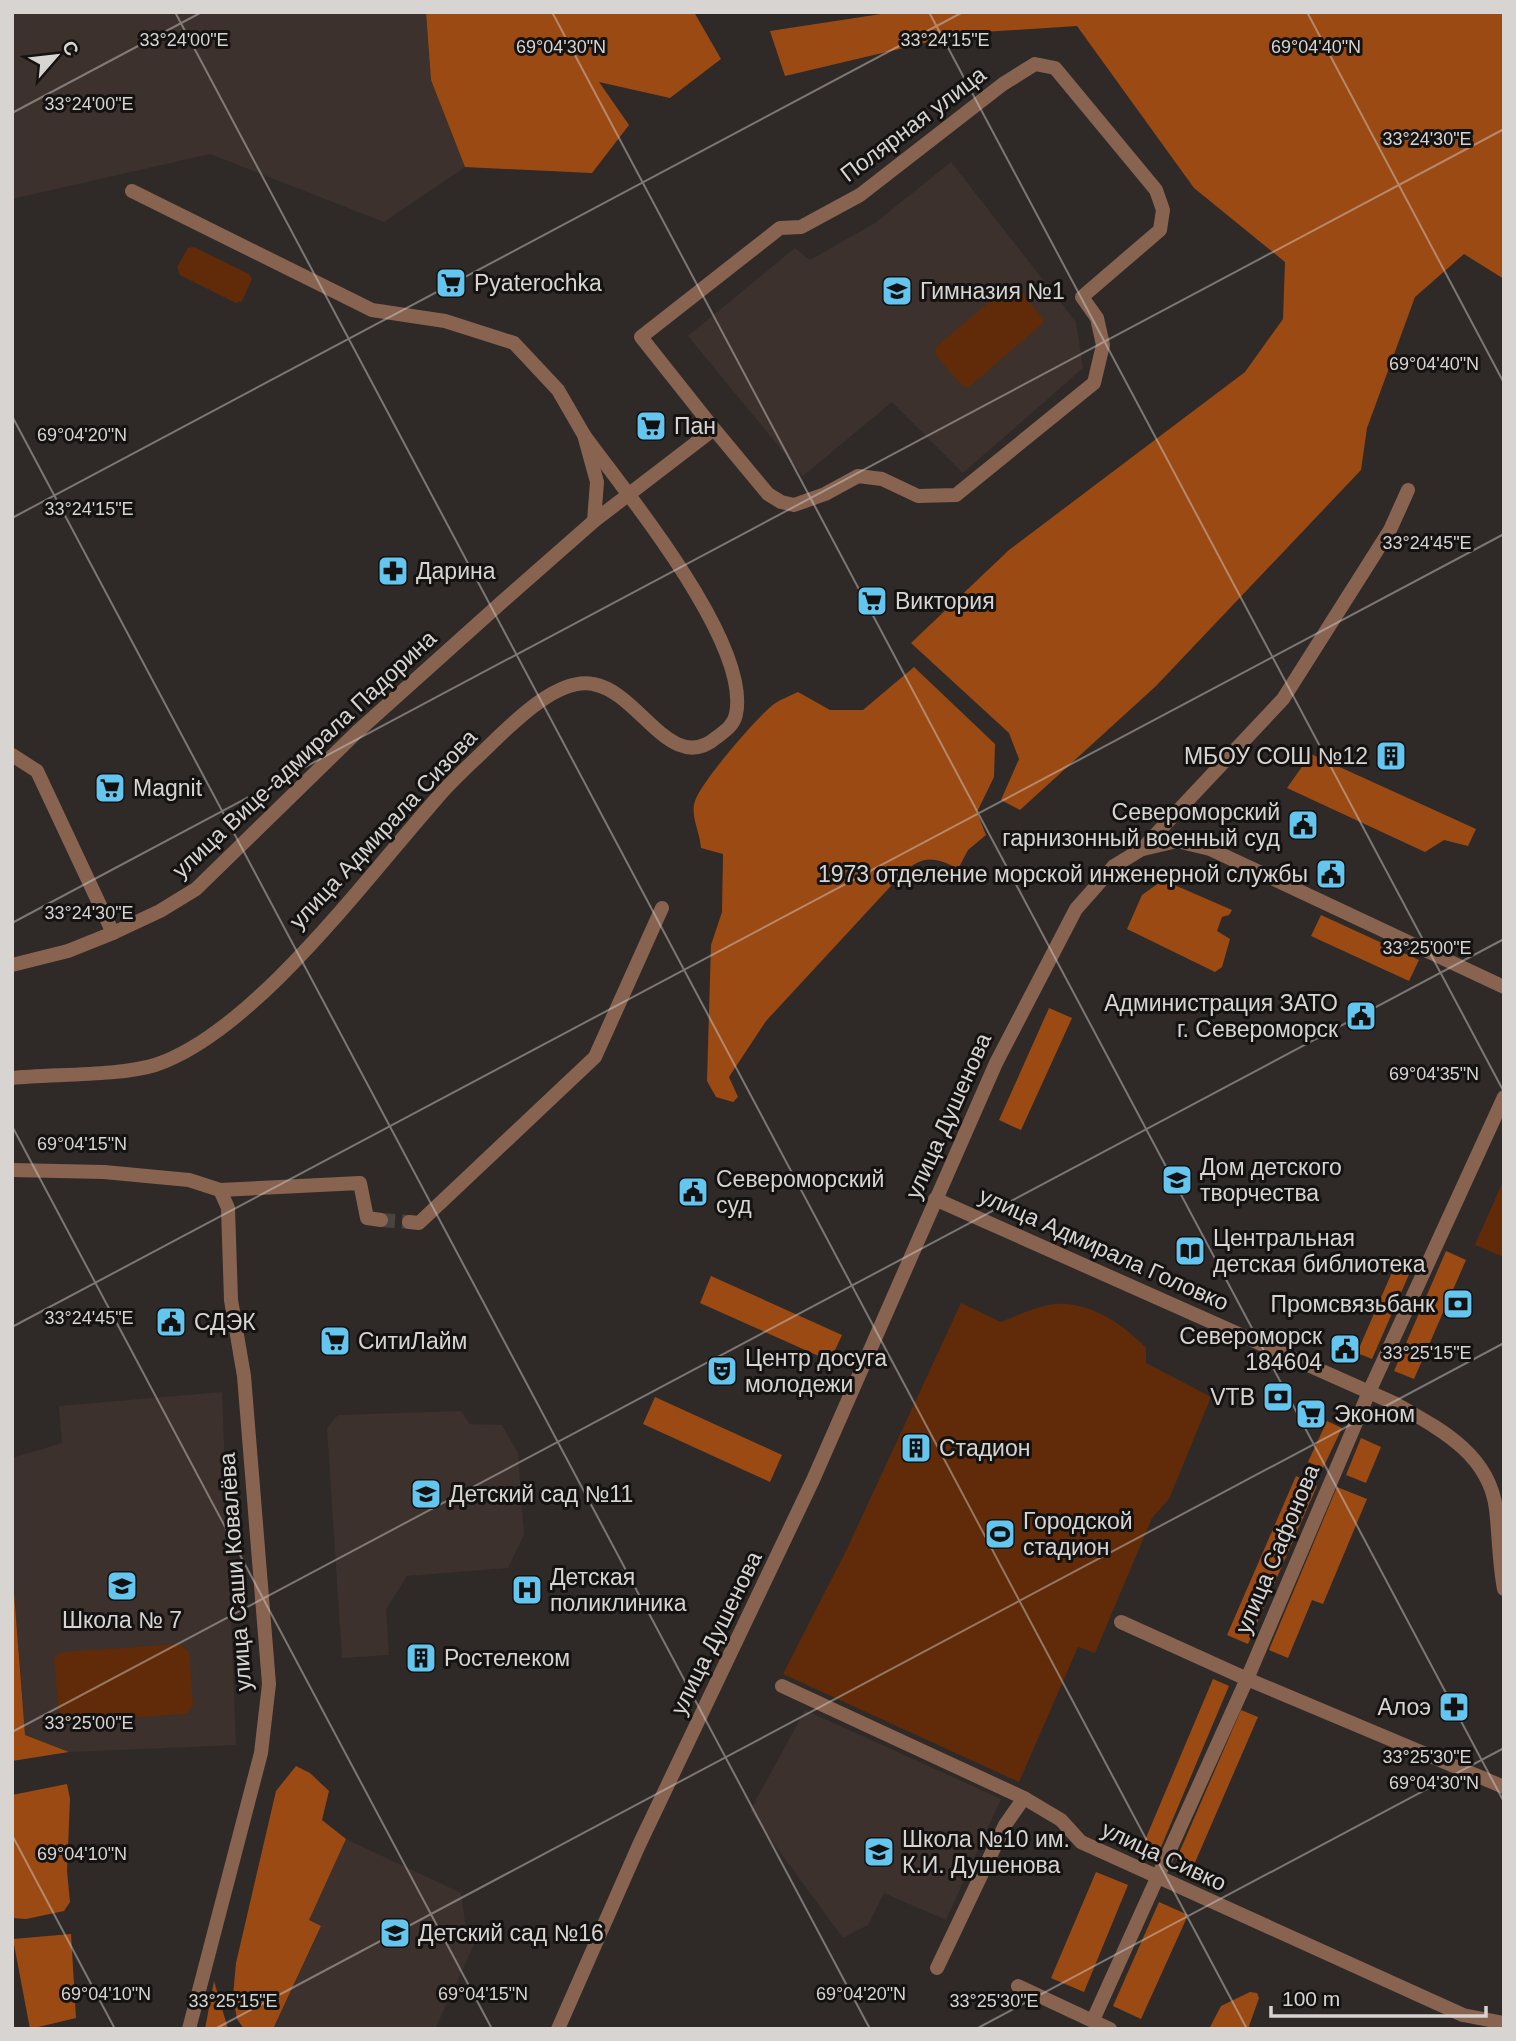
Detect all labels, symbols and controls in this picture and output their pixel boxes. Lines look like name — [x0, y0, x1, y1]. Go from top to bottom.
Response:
north arrow — [21, 21, 91, 91]
text: 33°24'00"E — [139, 30, 229, 50]
text: 33°24'15"E — [900, 30, 990, 50]
text: С — [58, 37, 83, 59]
text: 69°04'30"N — [516, 37, 606, 57]
text: 69°04'40"N — [1271, 37, 1361, 57]
street label: Полярная улица — [835, 61, 991, 187]
text: 33°24'00"E — [44, 94, 134, 114]
text: 33°24'30"E — [1382, 129, 1472, 149]
supermarket icon: Pyaterochka — [434, 266, 468, 300]
place label: Pyaterochka — [474, 270, 602, 296]
school or university icon: Гимназия №1 — [880, 274, 914, 308]
place label: Гимназия №1 — [920, 278, 1065, 304]
text: 69°04'40"N — [1389, 354, 1479, 374]
supermarket icon: Пан — [634, 409, 668, 443]
place label: Пан — [674, 413, 716, 439]
text: 69°04'20"N — [37, 425, 127, 445]
text: 33°24'15"E — [44, 499, 134, 519]
text: 33°24'45"E — [1382, 533, 1472, 553]
pharmacy icon: Дарина — [376, 554, 410, 588]
place label: Дарина — [416, 558, 496, 584]
supermarket icon: Виктория — [855, 584, 889, 618]
place label: Виктория — [895, 588, 995, 614]
street label: улица Вице-адмирала Падорина — [167, 625, 441, 883]
street label: улица Адмирала Сизова — [284, 724, 482, 934]
building icon: МБОУ СОШ №12 — [1374, 739, 1408, 773]
place label: МБОУ СОШ №12 — [1184, 743, 1368, 769]
supermarket icon: Magnit — [93, 771, 127, 805]
place label: Magnit — [133, 775, 203, 801]
place label: Североморский гарнизонный военный суд — [1002, 799, 1281, 851]
public building icon: Североморский гарнизонный военный суд — [1286, 808, 1320, 842]
public building icon: 1973 отделение морской инженерной службы — [1314, 857, 1348, 891]
place label: 1973 отделение морской инженерной службы — [818, 861, 1308, 887]
text: 33°24'30"E — [44, 903, 134, 923]
text: 33°25'00"E — [1382, 938, 1472, 958]
place label: Администрация ЗАТО г. Североморск — [1104, 990, 1339, 1042]
public building icon: Администрация ЗАТО г. Североморск — [1344, 999, 1378, 1033]
street label: улица Душенова — [900, 1029, 996, 1203]
text: 69°04'35"N — [1389, 1064, 1479, 1084]
text: 69°04'15"N — [37, 1134, 127, 1154]
place label: Дом детского творчества — [1200, 1154, 1342, 1206]
school or university icon: Дом детского творчества — [1160, 1163, 1194, 1197]
place label: Североморский суд — [716, 1166, 884, 1218]
public building icon: Североморский суд — [676, 1175, 710, 1209]
street label: улица Адмирала Головко — [975, 1182, 1233, 1316]
place label: Центральная детская библиотека — [1213, 1225, 1426, 1277]
library icon: Центральная детская библиотека — [1173, 1234, 1207, 1268]
bank icon: Промсвязьбанк — [1441, 1287, 1475, 1321]
place label: Промсвязьбанк — [1270, 1291, 1436, 1317]
public building icon: СДЭК — [154, 1305, 188, 1339]
text: 33°24'45"E — [44, 1308, 134, 1328]
place label: СДЭК — [194, 1309, 256, 1335]
place label: Североморск 184604 — [1179, 1323, 1323, 1375]
supermarket icon: СитиЛайм — [318, 1324, 352, 1358]
place label: СитиЛайм — [358, 1328, 467, 1354]
public building icon: Североморск 184604 — [1328, 1332, 1362, 1366]
text: 33°25'15"E — [1382, 1343, 1472, 1363]
place label: Центр досуга молодежи — [745, 1345, 887, 1397]
theatre icon: Центр досуга молодежи — [705, 1354, 739, 1388]
bank icon: VTB — [1261, 1380, 1295, 1414]
place label: VTB — [1210, 1384, 1255, 1410]
supermarket icon: Эконом — [1294, 1397, 1328, 1431]
place label: Эконом — [1334, 1401, 1415, 1427]
building icon: Стадион — [899, 1431, 933, 1465]
place label: Стадион — [939, 1435, 1030, 1461]
street label: улица Саши Ковалёва — [214, 1452, 256, 1692]
street label: улица Сафонова — [1230, 1460, 1324, 1638]
school or university icon: Детский сад №11 — [409, 1477, 443, 1511]
place label: Детский сад №11 — [449, 1481, 633, 1507]
place label: Городской стадион — [1023, 1508, 1133, 1560]
sports icon: Городской стадион — [983, 1517, 1017, 1551]
street label: улица Душенова — [665, 1547, 767, 1719]
place label: Детская поликлиника — [550, 1564, 687, 1616]
school or university icon: Школа № 7 — [105, 1569, 139, 1603]
hospital icon: Детская поликлиника — [510, 1573, 544, 1607]
place label: Школа № 7 — [62, 1607, 182, 1633]
building icon: Ростелеком — [404, 1641, 438, 1675]
place label: Ростелеком — [444, 1645, 570, 1671]
pharmacy icon: Алоэ — [1437, 1690, 1471, 1724]
place label: Алоэ — [1377, 1694, 1431, 1720]
text: 33°25'00"E — [44, 1713, 134, 1733]
text: 33°25'30"E — [1382, 1747, 1472, 1767]
text: 69°04'30"N — [1389, 1773, 1479, 1793]
street label: улица Сивко — [1098, 1816, 1230, 1896]
place label: Школа №10 им. К.И. Душенова — [902, 1826, 1070, 1878]
school or university icon: Школа №10 им. К.И. Душенова — [862, 1835, 896, 1869]
text: 69°04'10"N — [37, 1844, 127, 1864]
school or university icon: Детский сад №16 — [378, 1916, 412, 1950]
place label: Детский сад №16 — [418, 1920, 604, 1946]
scale bar — [1271, 1974, 1486, 2018]
text: 69°04'10"N — [61, 1984, 151, 2004]
text: 69°04'15"N — [438, 1984, 528, 2004]
text: 69°04'20"N — [816, 1984, 906, 2004]
text: 100 m — [1282, 1987, 1340, 2010]
text: 33°25'15"E — [188, 1991, 278, 2011]
text: 33°25'30"E — [949, 1991, 1039, 2011]

